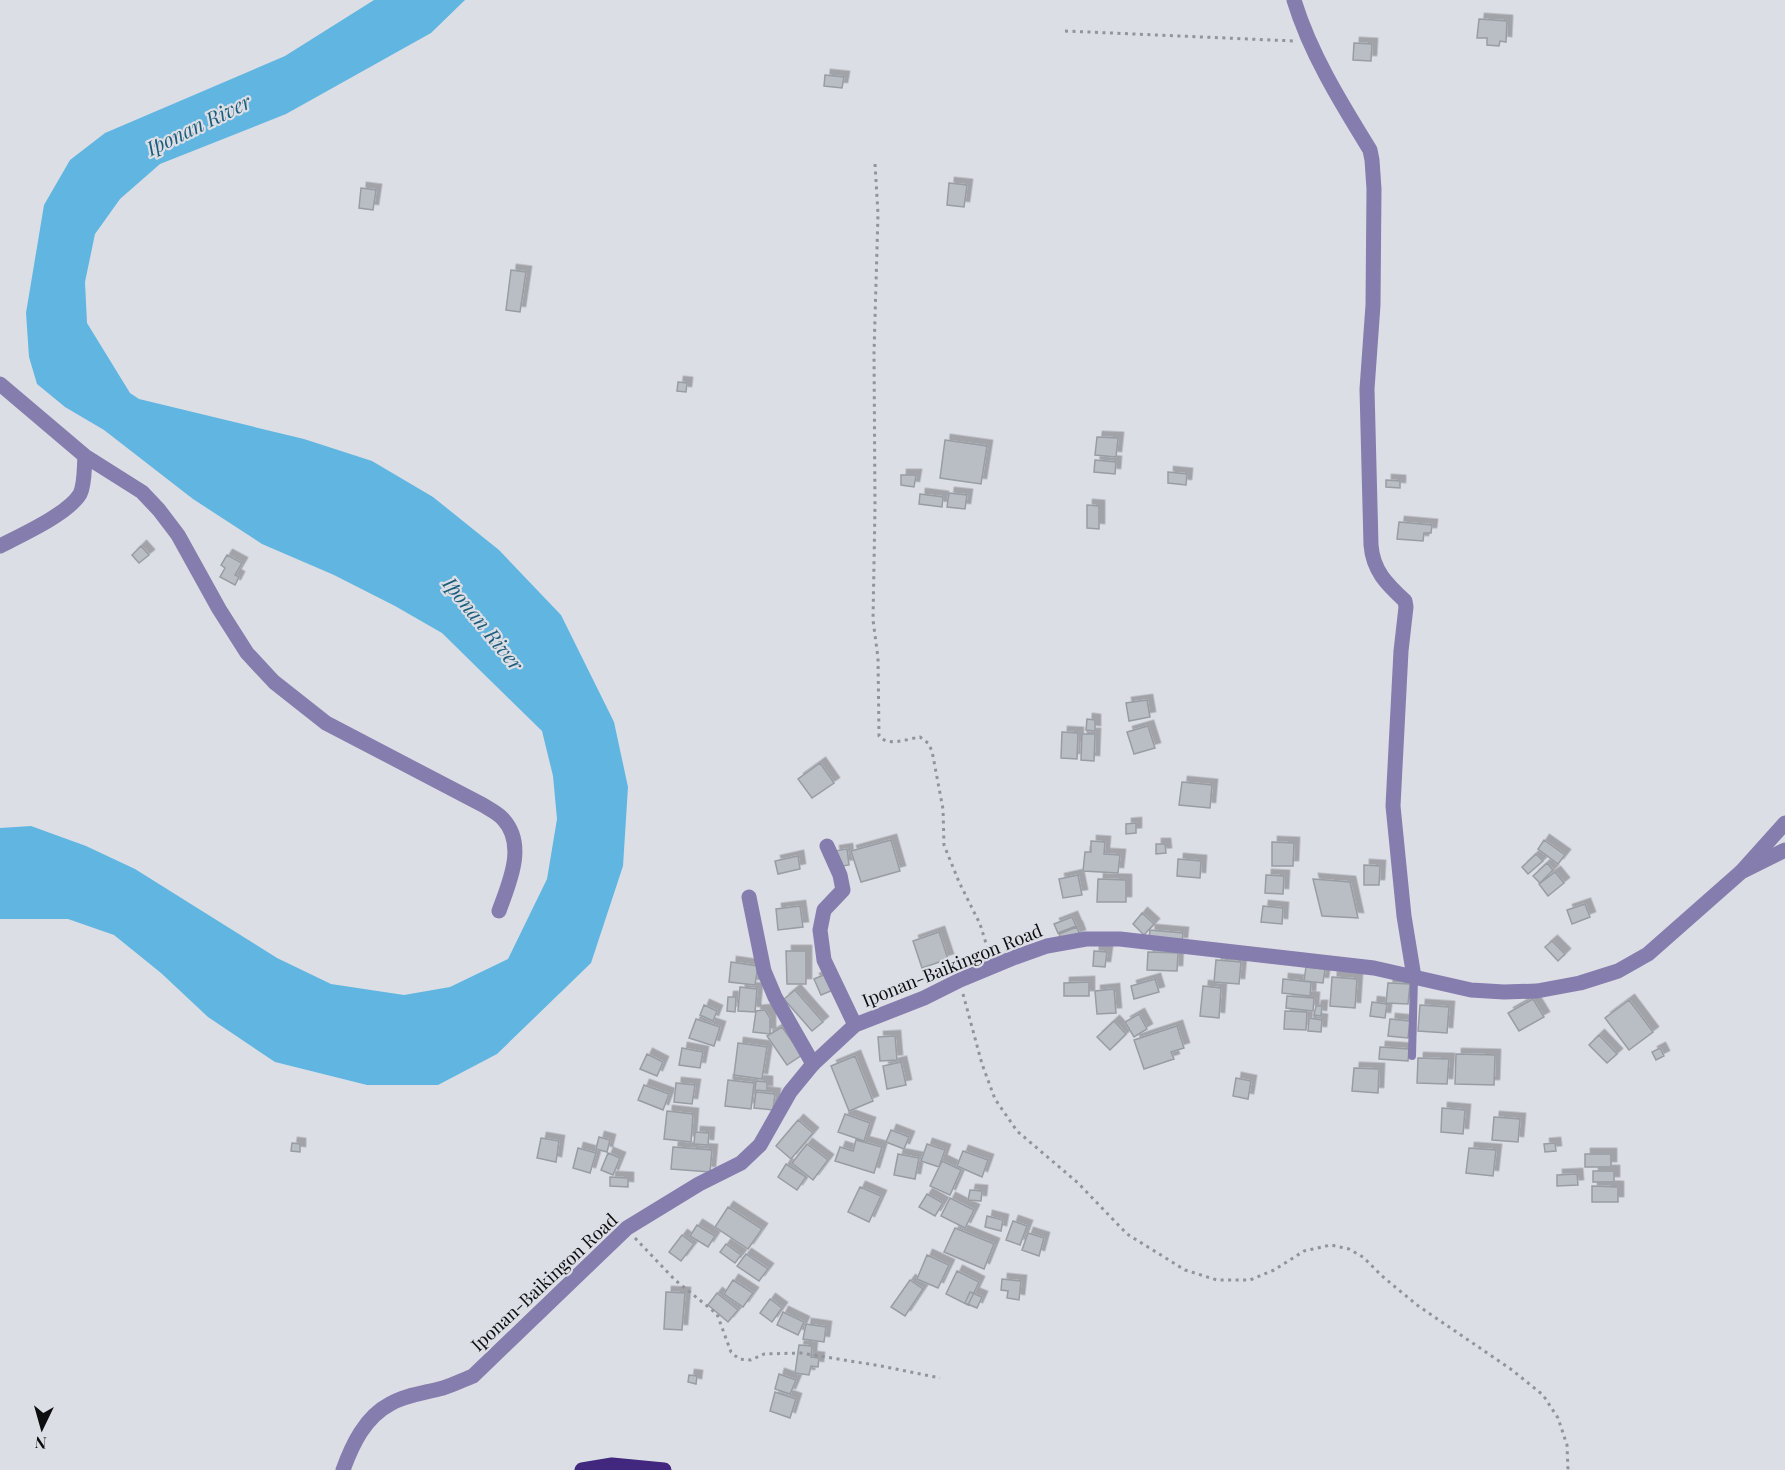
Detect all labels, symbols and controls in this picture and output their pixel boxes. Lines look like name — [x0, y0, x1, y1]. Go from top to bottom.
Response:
water label: Iponan River — [140, 86, 256, 161]
water label: Iponan River — [437, 570, 531, 677]
street label: Iponan-Baikingon Road — [858, 918, 1046, 1012]
street label: Iponan-Baikingon Road — [466, 1207, 623, 1356]
north arrow — [12, 1398, 72, 1458]
text: N — [34, 1432, 47, 1454]

